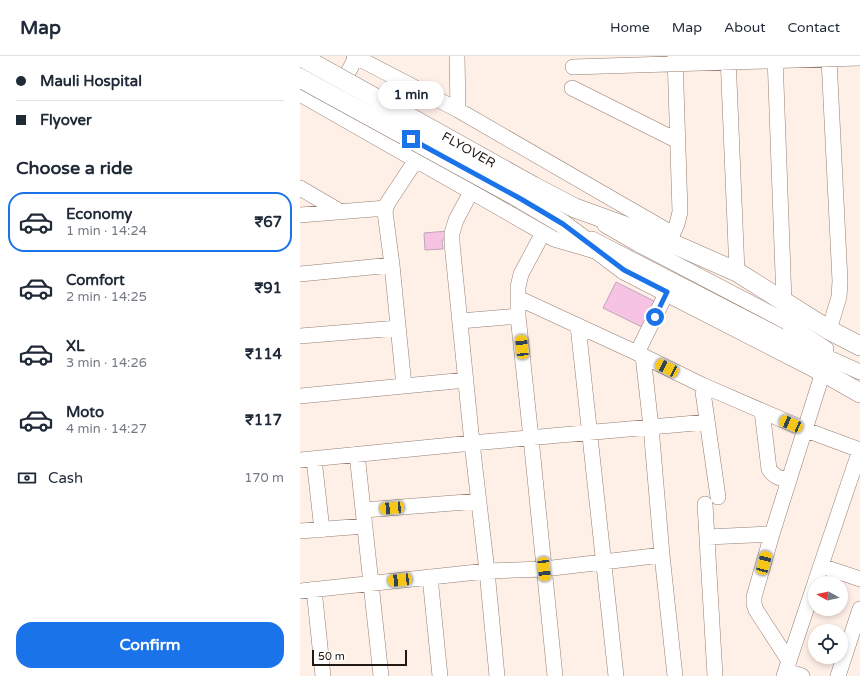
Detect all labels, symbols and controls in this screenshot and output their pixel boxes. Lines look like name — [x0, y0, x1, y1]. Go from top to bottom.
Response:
text: Map — [20, 17, 61, 39]
text: Home — [610, 19, 650, 36]
text: Map — [672, 19, 702, 36]
text: About — [724, 19, 766, 36]
text: Contact — [788, 19, 840, 36]
text: Mauli Hospital — [40, 72, 142, 90]
callout: 1 min — [378, 81, 444, 109]
text: 1 min — [394, 87, 428, 103]
text: Flyover — [40, 111, 92, 129]
street label: FLYOVER — [439, 129, 498, 171]
route end — [402, 130, 420, 148]
text: Choose a ride — [16, 157, 133, 179]
icon: car — [18, 204, 54, 240]
text: Economy — [66, 205, 132, 223]
text: ₹67 — [254, 213, 282, 231]
text: 1 min · 14:24 — [66, 223, 147, 239]
icon: car — [18, 270, 54, 306]
text: Comfort — [66, 271, 125, 289]
text: ₹91 — [254, 279, 282, 297]
text: 2 min · 14:25 — [66, 289, 147, 305]
route start — [646, 308, 664, 326]
car — [515, 334, 529, 360]
icon: car — [18, 336, 54, 372]
text: XL — [66, 337, 85, 355]
text: ₹114 — [245, 345, 282, 363]
text: 3 min · 14:26 — [66, 355, 147, 371]
car — [654, 357, 680, 379]
icon: car — [18, 402, 54, 438]
text: Moto — [66, 403, 104, 421]
text: ₹117 — [245, 411, 282, 429]
car — [778, 414, 804, 434]
text: 4 min · 14:27 — [66, 421, 147, 437]
icon: cash — [16, 467, 38, 489]
text: Cash — [48, 469, 83, 487]
text: 170 m — [244, 470, 284, 486]
car — [380, 501, 404, 515]
car — [755, 550, 773, 576]
car — [537, 556, 551, 582]
car — [387, 573, 413, 587]
north arrow — [808, 576, 848, 616]
map controls — [808, 576, 848, 664]
button: Confirm — [16, 622, 284, 668]
button: locate — [808, 624, 848, 664]
scale bar — [312, 648, 407, 667]
text: 50 m — [318, 650, 345, 663]

